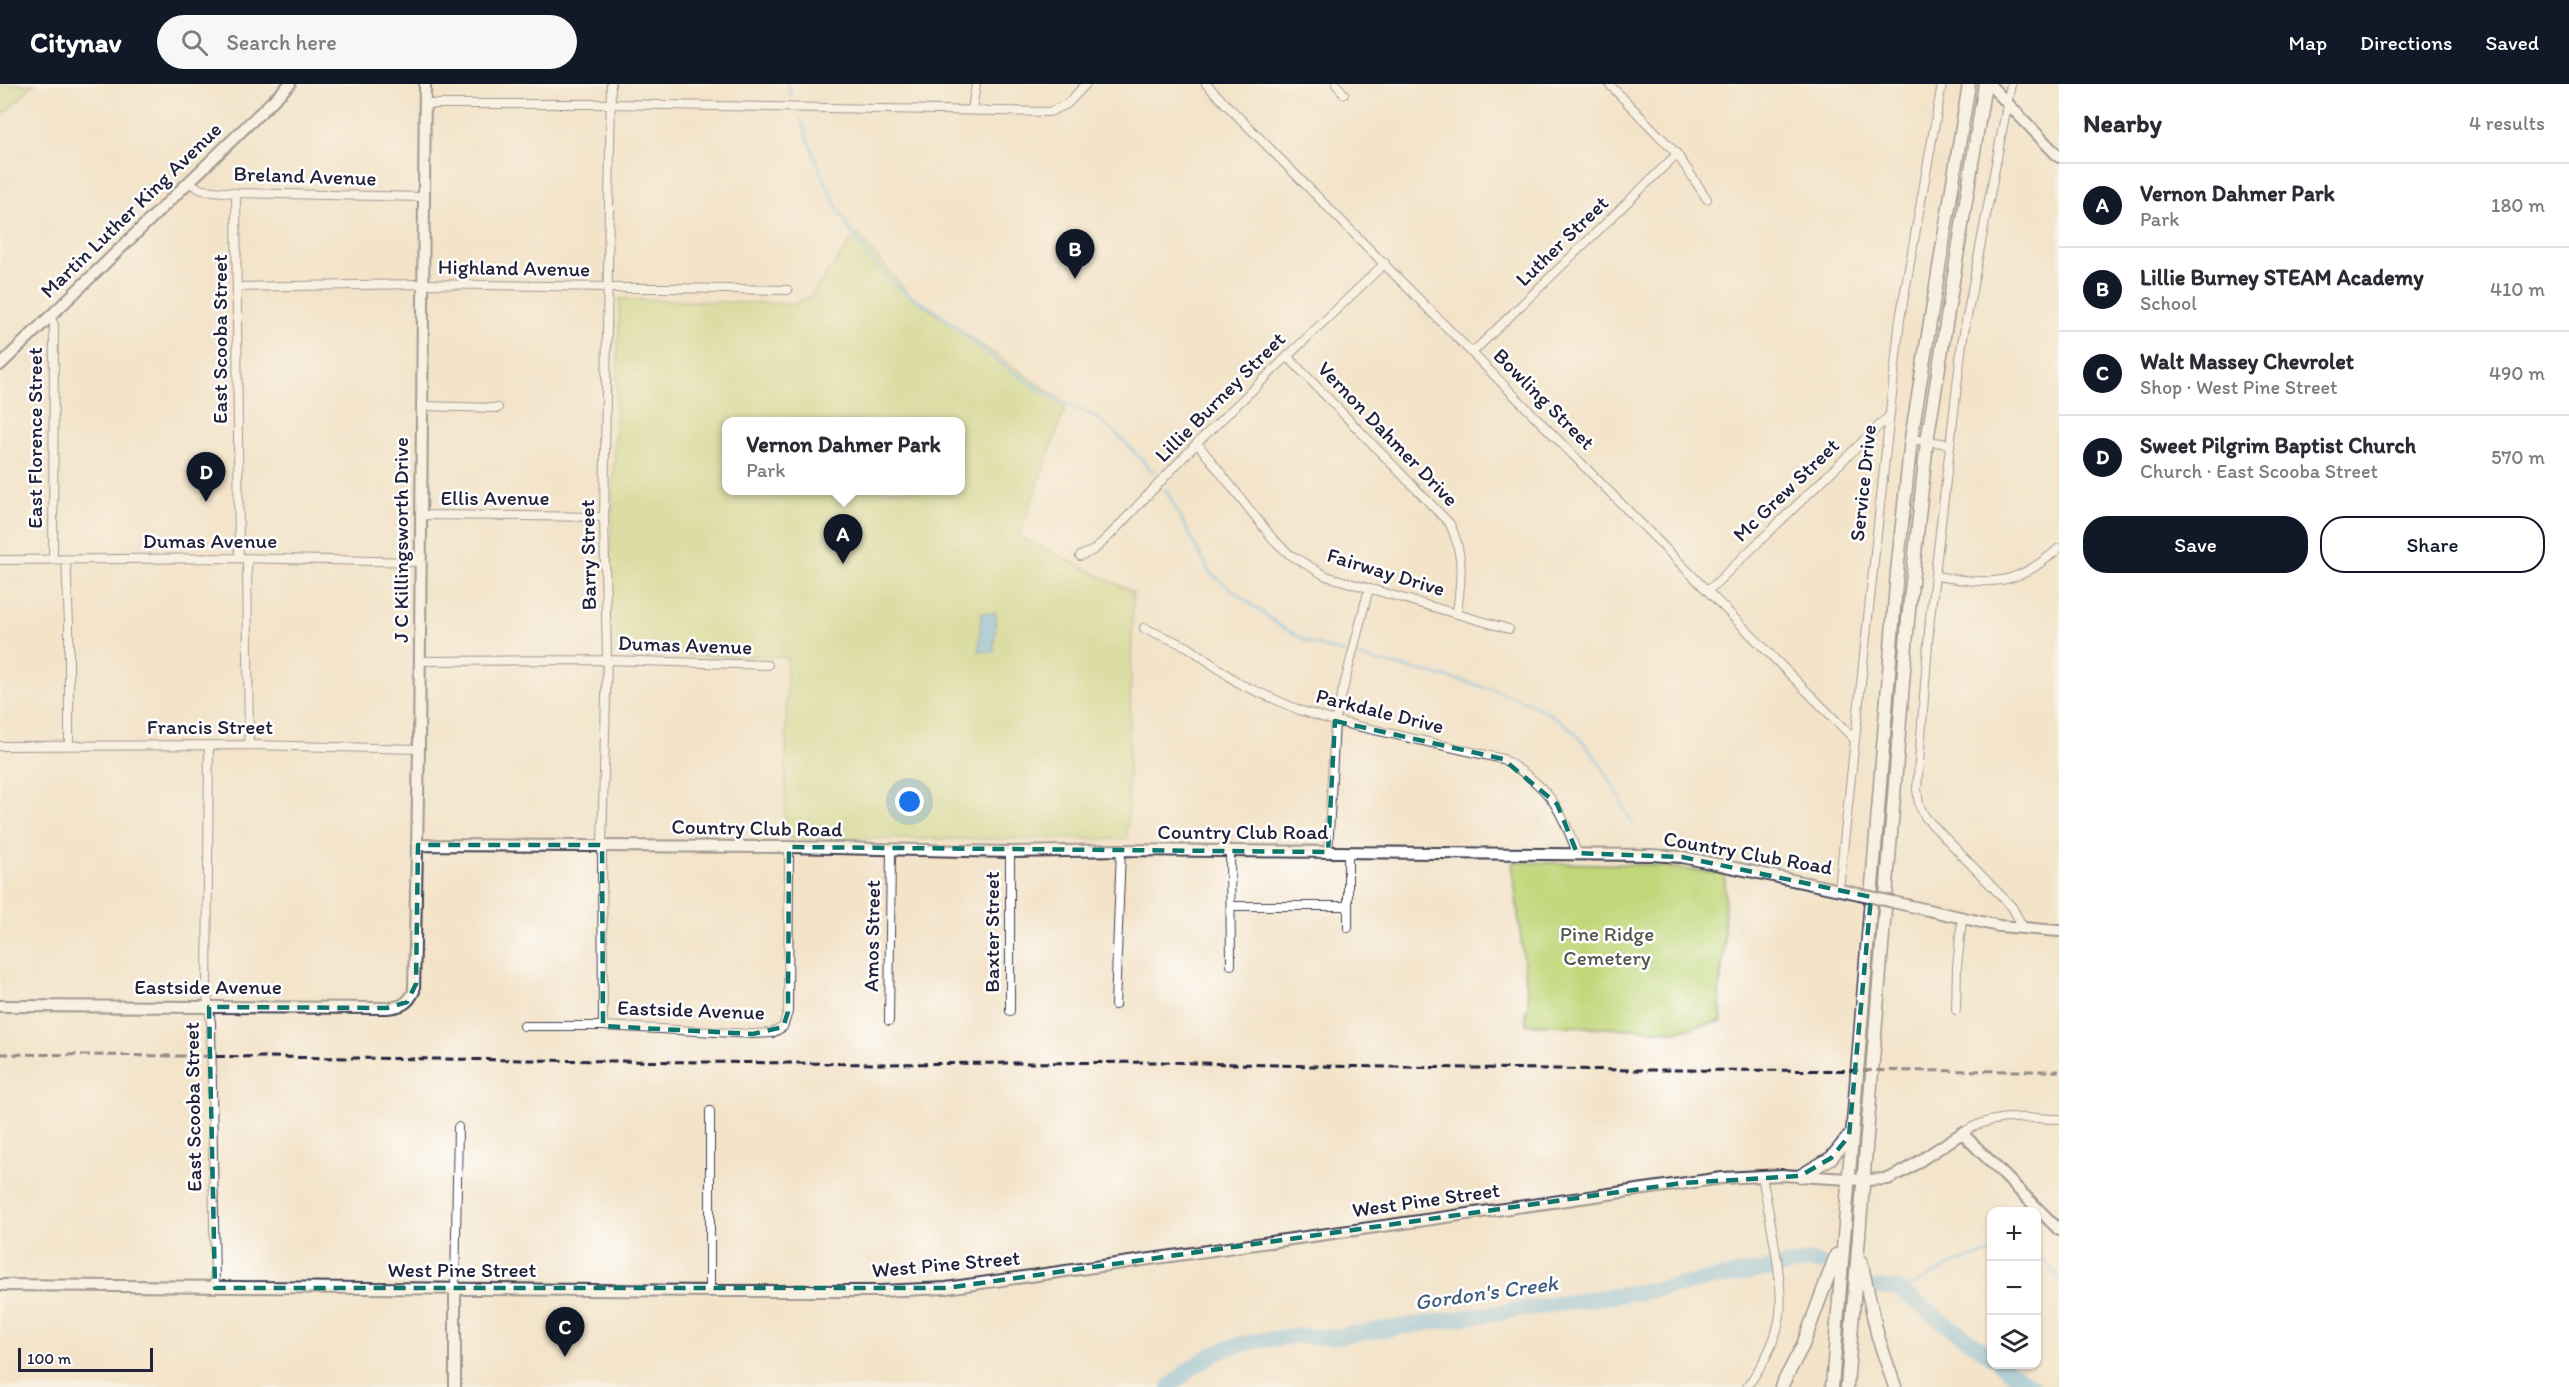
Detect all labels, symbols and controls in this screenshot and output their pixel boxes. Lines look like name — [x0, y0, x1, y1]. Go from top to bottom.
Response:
search box — [157, 15, 577, 69]
text: Citynav — [30, 25, 121, 59]
icon: search — [178, 26, 211, 59]
text: Search here — [226, 29, 337, 56]
text: Map — [2289, 30, 2327, 55]
text: Directions — [2360, 30, 2452, 55]
text: Saved — [2485, 30, 2539, 55]
text: Nearby — [2083, 107, 2162, 139]
text: 4 results — [2469, 111, 2545, 135]
street label: Martin Luther King Avenue — [35, 116, 227, 303]
street label: Breland Avenue — [233, 161, 377, 190]
text: Vernon Dahmer Park — [2140, 180, 2335, 207]
street label: Luther Street — [1510, 190, 1613, 291]
text: A — [2096, 193, 2109, 217]
text: 180 m — [2491, 193, 2545, 217]
text: Park — [2140, 207, 2179, 231]
pin: B — [1056, 230, 1094, 279]
street label: East Scooba Street — [207, 254, 232, 424]
street label: Highland Avenue — [438, 254, 590, 281]
text: Lillie Burney STEAM Academy — [2140, 264, 2424, 291]
text: B — [2096, 277, 2109, 301]
text: 410 m — [2490, 277, 2545, 301]
text: School — [2140, 291, 2197, 315]
street label: Lillie Burney Street — [1149, 326, 1290, 467]
street label: Bowling Street — [1488, 343, 1600, 455]
street label: East Florence Street — [22, 347, 47, 529]
text: Walt Massey Chevrolet — [2140, 348, 2354, 375]
street label: Vernon Dahmer Drive — [1313, 356, 1464, 511]
text: C — [2096, 361, 2109, 385]
text: 490 m — [2489, 361, 2545, 385]
text: Shop · West Pine Street — [2140, 375, 2338, 399]
popup — [722, 417, 965, 495]
street label: Service Drive — [1844, 423, 1881, 543]
text: Vernon Dahmer Park — [746, 431, 941, 458]
text: Sweet Pilgrim Baptist Church — [2140, 432, 2416, 459]
street label: Mc Grew Street — [1727, 433, 1844, 547]
street label: J C Killingsworth Drive — [388, 437, 413, 643]
text: D — [2096, 445, 2109, 469]
text: 570 m — [2491, 445, 2545, 469]
pin: D — [186, 452, 226, 502]
text: Park — [746, 458, 786, 482]
text: Church · East Scooba Street — [2140, 459, 2378, 483]
street label: Ellis Avenue — [440, 485, 550, 510]
street label: Barry Street — [574, 499, 601, 611]
pin: A — [824, 514, 862, 564]
button: Save — [2083, 516, 2308, 573]
button: Share — [2320, 516, 2545, 573]
street label: Dumas Avenue — [143, 528, 277, 553]
street label: Fairway Drive — [1324, 542, 1448, 601]
street label: Dumas Avenue — [617, 630, 753, 659]
street label: Parkdale Drive — [1314, 683, 1447, 738]
street label: Francis Street — [147, 714, 273, 739]
your location — [895, 787, 924, 816]
street label: Country Club Road — [671, 814, 843, 842]
street label: Country Club Road — [1157, 819, 1329, 844]
street label: Country Club Road — [1662, 825, 1835, 880]
street label: Baxter Street — [979, 871, 1004, 993]
street label: Amos Street — [858, 880, 885, 992]
park label: Pine Ridge Cemetery — [1560, 921, 1654, 970]
street label: Eastside Avenue — [134, 974, 282, 999]
street label: Eastside Avenue — [617, 994, 765, 1025]
street label: East Scooba Street — [179, 1022, 206, 1192]
street label: West Pine Street — [1351, 1177, 1501, 1222]
map controls — [1987, 1207, 2041, 1369]
button: + — [1987, 1207, 2041, 1261]
street label: West Pine Street — [871, 1245, 1021, 1282]
street label: West Pine Street — [388, 1257, 537, 1282]
button: − — [1987, 1261, 2041, 1315]
water label: Gordon's Creek — [1413, 1269, 1561, 1316]
pin: C — [546, 1308, 584, 1357]
button: layers — [1987, 1315, 2041, 1369]
scale bar — [18, 1345, 153, 1372]
text: 100 m — [27, 1349, 71, 1368]

